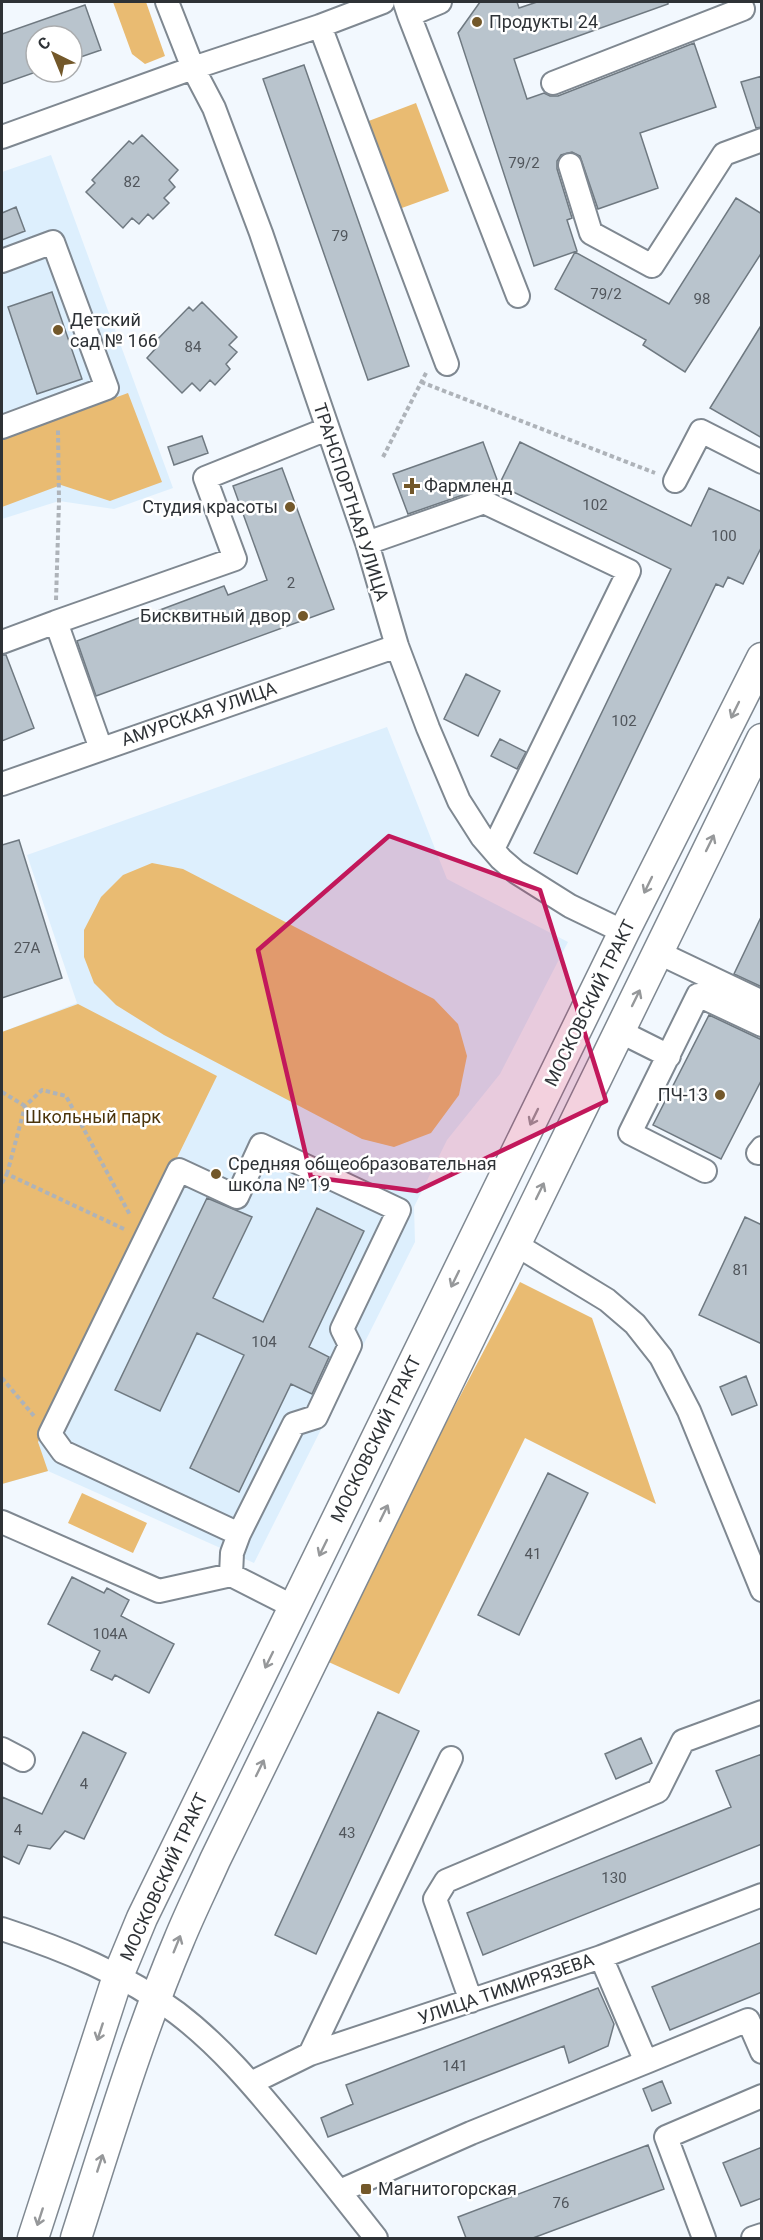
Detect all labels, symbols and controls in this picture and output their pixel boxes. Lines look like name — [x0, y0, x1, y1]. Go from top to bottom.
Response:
place label: Продукты 24 — [489, 11, 598, 32]
marker: Продукты 24 — [470, 15, 484, 29]
north arrow — [24, 24, 84, 84]
text: С — [34, 33, 54, 54]
house number: 79/2 — [508, 154, 540, 172]
house number: 82 — [124, 173, 140, 191]
house number: 79 — [332, 227, 348, 245]
house number: 79/2 — [590, 285, 622, 303]
house number: 98 — [694, 290, 710, 308]
place label: Детский сад № 166 — [70, 309, 158, 351]
marker: Детский сад № 166 — [51, 323, 65, 337]
house number: 84 — [185, 338, 202, 356]
street label: ТРАНСПОРТНАЯ УЛИЦА — [310, 400, 393, 604]
place label: Фармленд — [424, 475, 512, 496]
marker: Фармленд — [405, 479, 419, 493]
place label: Студия красоты — [142, 496, 278, 517]
house number: 102 — [582, 496, 608, 514]
marker: Студия красоты — [283, 500, 297, 514]
house number: 100 — [711, 527, 737, 545]
house number: 2 — [287, 574, 295, 592]
place label: Бисквитный двор — [140, 605, 291, 626]
marker: Бисквитный двор — [296, 609, 310, 623]
street label: АМУРСКАЯ УЛИЦА — [119, 677, 279, 750]
one-way arrow — [729, 701, 741, 718]
house number: 102 — [611, 712, 637, 730]
one-way arrow — [705, 835, 717, 853]
one-way arrow — [642, 875, 654, 893]
street label: МОСКОВСКИЙ ТРАКТ — [540, 916, 639, 1089]
house number: 27А — [14, 939, 41, 957]
one-way arrow — [630, 989, 642, 1007]
place label: ПЧ-13 — [658, 1084, 708, 1105]
marker: ПЧ-13 — [713, 1088, 727, 1102]
park label: Школьный парк — [25, 1106, 161, 1127]
one-way arrow — [528, 1108, 540, 1125]
place label: Средняя общеобразовательная школа № 19 — [228, 1153, 497, 1195]
marker: Средняя общеобразовательная школа № 19 — [209, 1167, 223, 1181]
one-way arrow — [535, 1183, 547, 1201]
house number: 81 — [733, 1261, 749, 1279]
one-way arrow — [449, 1269, 460, 1287]
house number: 104 — [251, 1333, 277, 1351]
street label: МОСКОВСКИЙ ТРАКТ — [326, 1352, 425, 1525]
one-way arrow — [378, 1505, 390, 1523]
one-way arrow — [317, 1539, 329, 1557]
house number: 41 — [525, 1545, 541, 1563]
house number: 104А — [92, 1625, 128, 1643]
one-way arrow — [262, 1650, 274, 1668]
one-way arrow — [254, 1759, 266, 1777]
house number: 4 — [80, 1775, 89, 1793]
street label: МОСКОВСКИЙ ТРАКТ — [115, 1789, 212, 1964]
house number: 4 — [14, 1821, 23, 1839]
house number: 43 — [339, 1824, 355, 1842]
house number: 130 — [601, 1869, 627, 1887]
one-way arrow — [172, 1936, 183, 1954]
street label: УЛИЦА ТИМИРЯЗЕВА — [415, 1948, 597, 2028]
one-way arrow — [93, 2022, 104, 2041]
house number: 141 — [442, 2057, 468, 2075]
one-way arrow — [96, 2154, 107, 2173]
place label: Магнитогорская — [378, 2178, 517, 2199]
marker: Магнитогорская — [359, 2182, 373, 2196]
house number: 76 — [553, 2194, 569, 2212]
one-way arrow — [34, 2207, 45, 2226]

